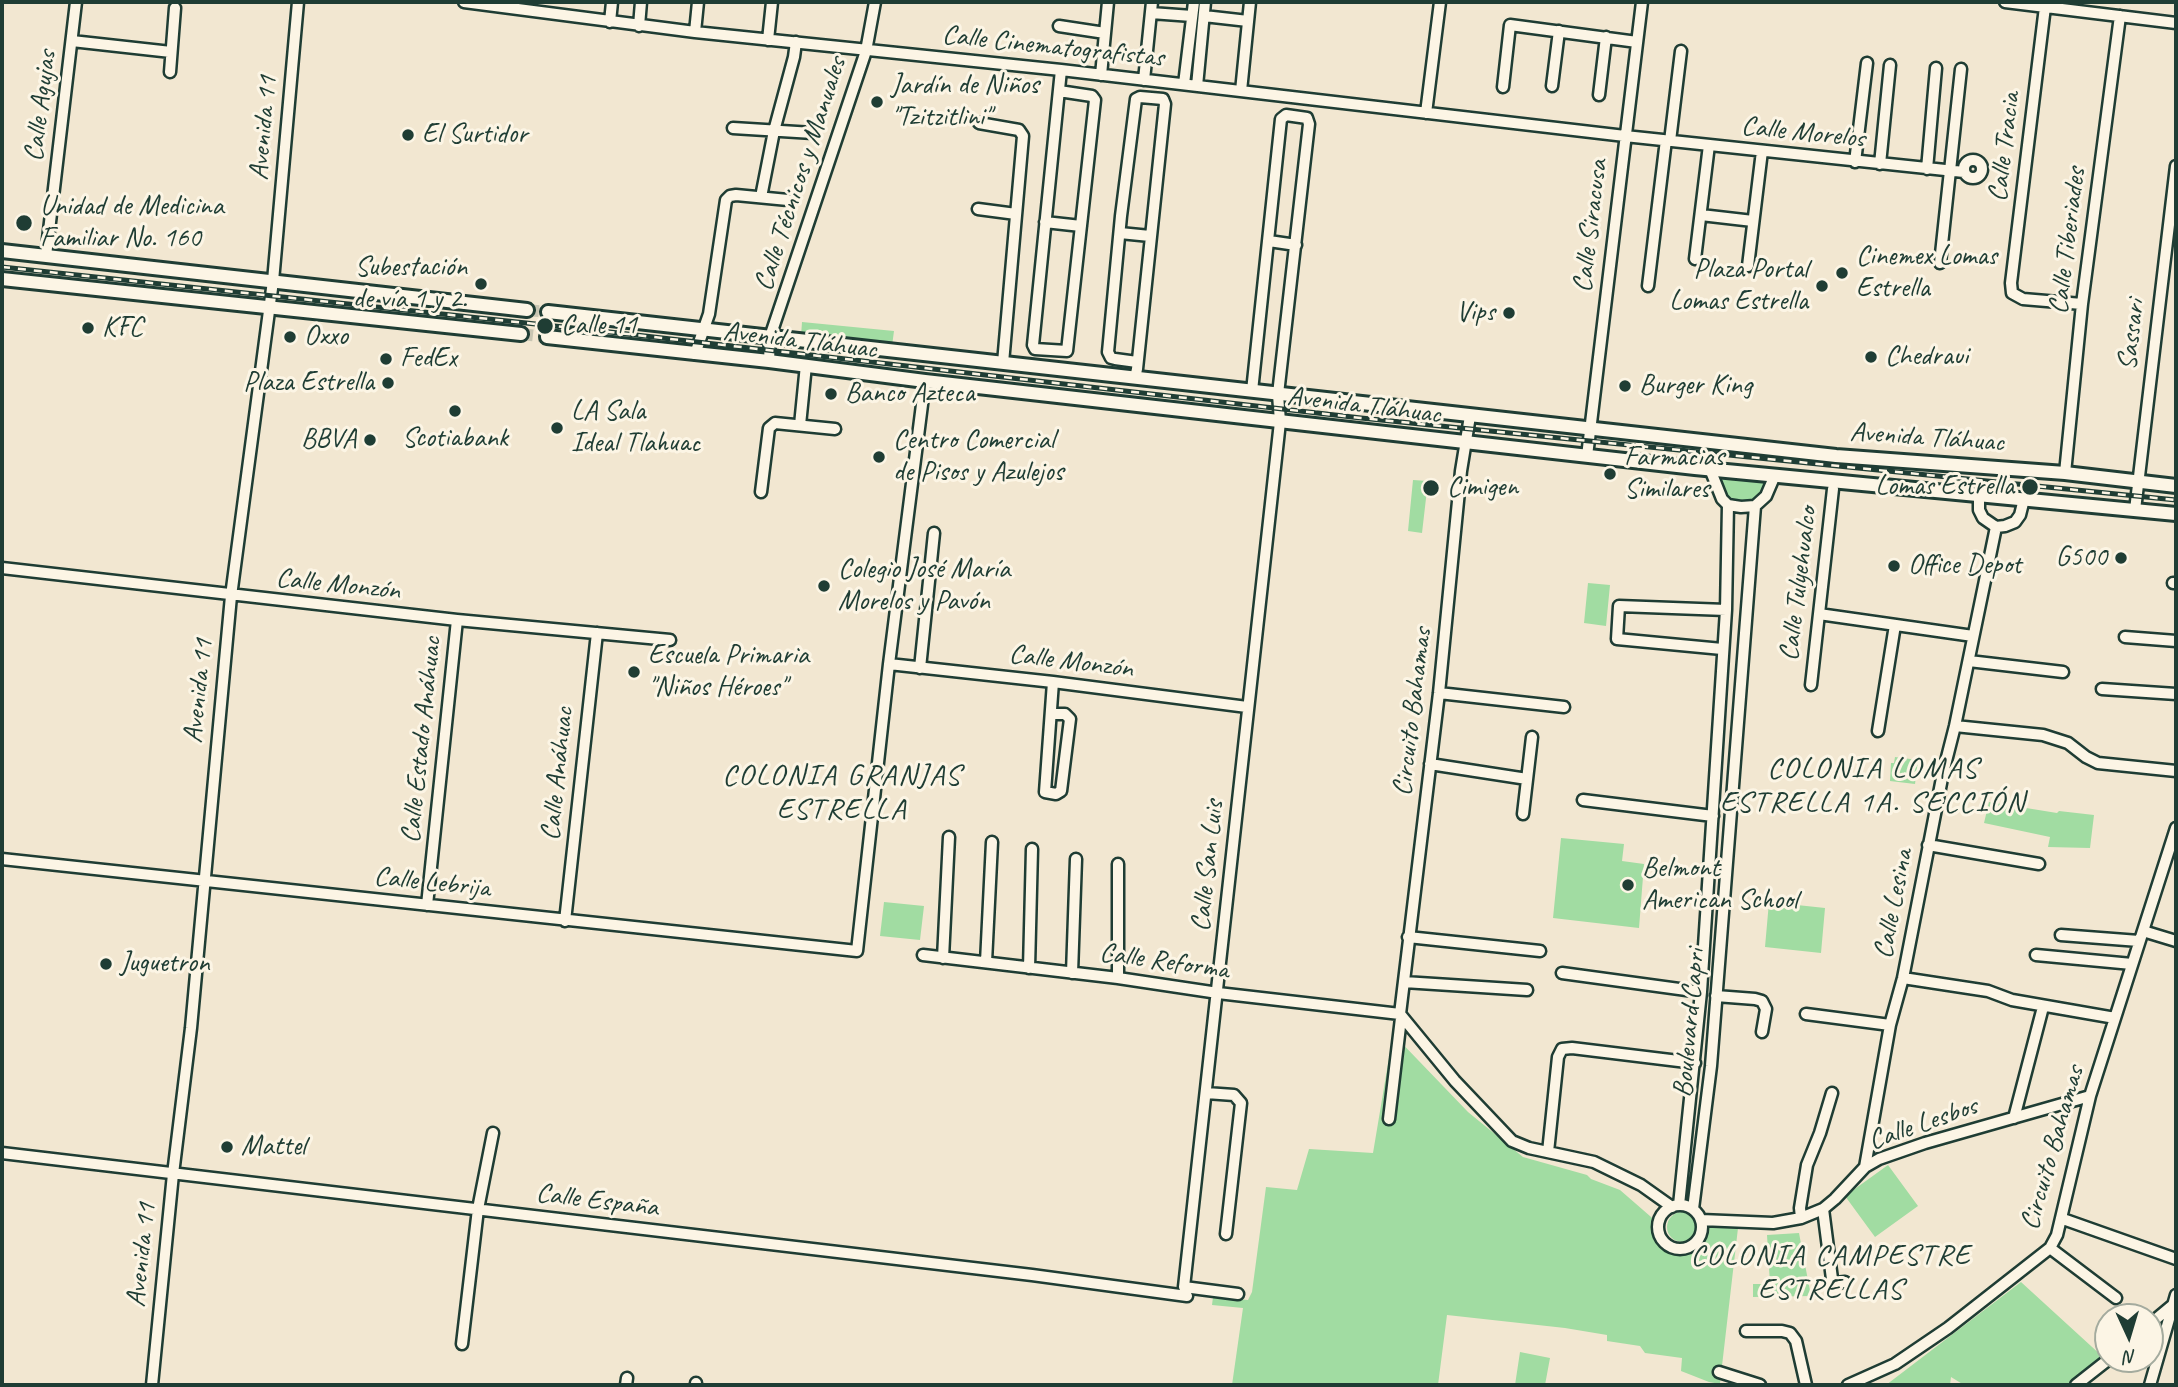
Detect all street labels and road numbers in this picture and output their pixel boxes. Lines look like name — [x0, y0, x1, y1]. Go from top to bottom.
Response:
street label: Calle Cinematografistas — [941, 19, 1165, 75]
street label: Calle Agujas — [18, 49, 64, 163]
street label: Calle Técnicos y Manuales — [747, 53, 855, 295]
street label: Avenida 11 — [243, 74, 285, 182]
street label: Calle Tracia — [1982, 90, 2028, 204]
street label: Calle Morelos — [1739, 110, 1867, 156]
street label: Calle Siracusa — [1566, 158, 1616, 294]
street label: Calle Tiberiades — [2042, 166, 2094, 316]
street label: Sassari — [2111, 298, 2153, 372]
street label: Avenida Tláhuac — [721, 315, 879, 367]
street label: Avenida Tláhuac — [1285, 380, 1443, 432]
street label: Avenida Tláhuac — [1849, 416, 2005, 460]
street label: Calle Tulyehualco — [1773, 505, 1825, 663]
street label: Calle Monzón — [274, 562, 402, 608]
street label: Circuito Bahamas — [1386, 626, 1440, 798]
street label: Calle Estado Anáhuac — [394, 635, 450, 845]
street label: Avenida 11 — [177, 637, 221, 745]
street label: Calle Monzón — [1007, 638, 1135, 686]
street label: Calle Anáhuac — [534, 706, 582, 842]
street label: Calle San Luis — [1184, 799, 1232, 933]
street label: Calle Lesina — [1867, 846, 1921, 962]
street label: Calle Lebrija — [372, 860, 492, 906]
street label: Calle Reforma — [1097, 936, 1231, 988]
street label: Boulevard Capri — [1667, 947, 1713, 1099]
street label: Circuito Bahamas — [2014, 1062, 2092, 1234]
street label: Calle Lesbos — [1864, 1090, 1982, 1158]
street label: Calle España — [534, 1177, 660, 1225]
street label: Avenida 11 — [120, 1201, 164, 1309]

